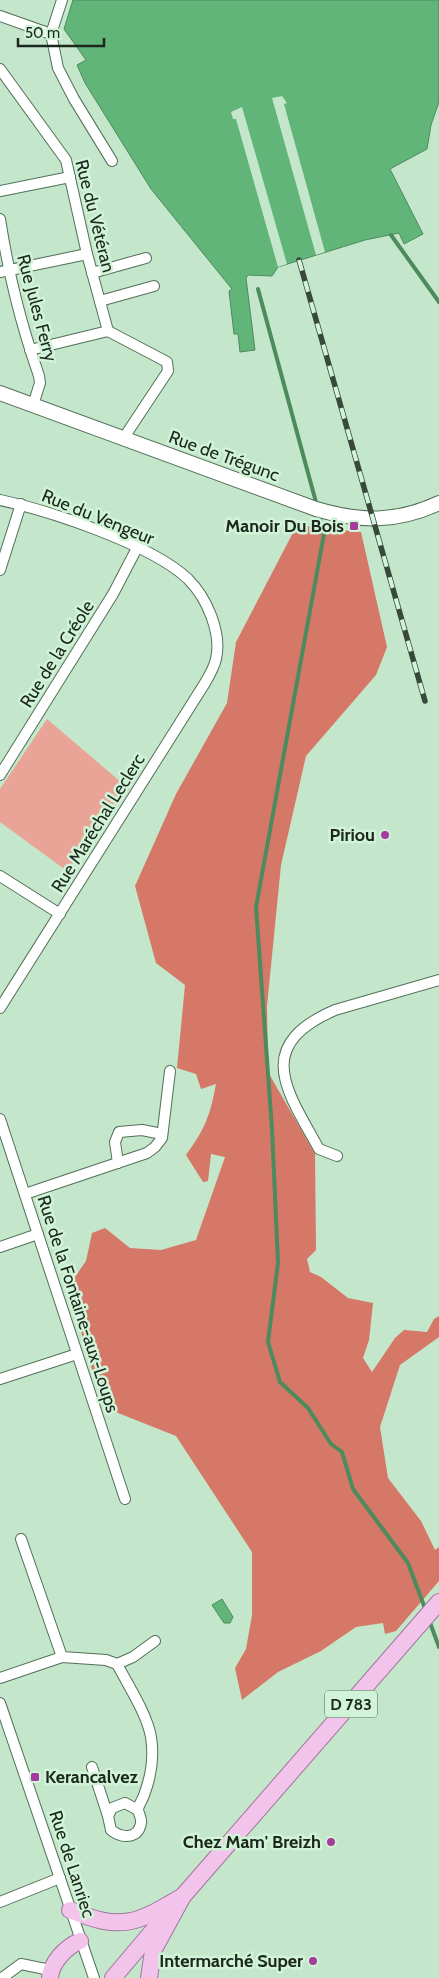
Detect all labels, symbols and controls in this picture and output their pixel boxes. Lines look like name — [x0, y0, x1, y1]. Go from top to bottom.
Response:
scale bar — [18, 15, 104, 47]
text: 50 m — [25, 24, 60, 42]
street label: Rue du Vétéran — [70, 157, 120, 275]
street label: Rue Jules Ferry — [12, 252, 62, 364]
street label: Rue de Trégunc — [166, 426, 282, 486]
street label: Rue du Vengeur — [39, 484, 158, 550]
place label: Manoir Du Bois — [225, 515, 344, 537]
marker: Manoir Du Bois — [348, 520, 360, 532]
street label: Rue de la Créole — [15, 596, 99, 712]
street label: Rue Maréchal Leclerc — [46, 750, 150, 896]
place label: Piriou — [330, 824, 375, 846]
marker: Piriou — [379, 829, 391, 841]
street label: Rue de la Fontaine-aux-Loups — [32, 1193, 124, 1415]
road number: D 783 — [325, 1690, 377, 1718]
place label: Kerancalvez — [45, 1766, 138, 1788]
marker: Kerancalvez — [29, 1771, 41, 1783]
street label: Rue de Lanriec — [44, 1808, 100, 1920]
place label: Chez Mam' Breizh — [183, 1831, 321, 1853]
marker: Chez Mam' Breizh — [325, 1836, 337, 1848]
place label: Intermarché Super — [159, 1950, 303, 1972]
marker: Intermarché Super — [307, 1955, 319, 1967]

